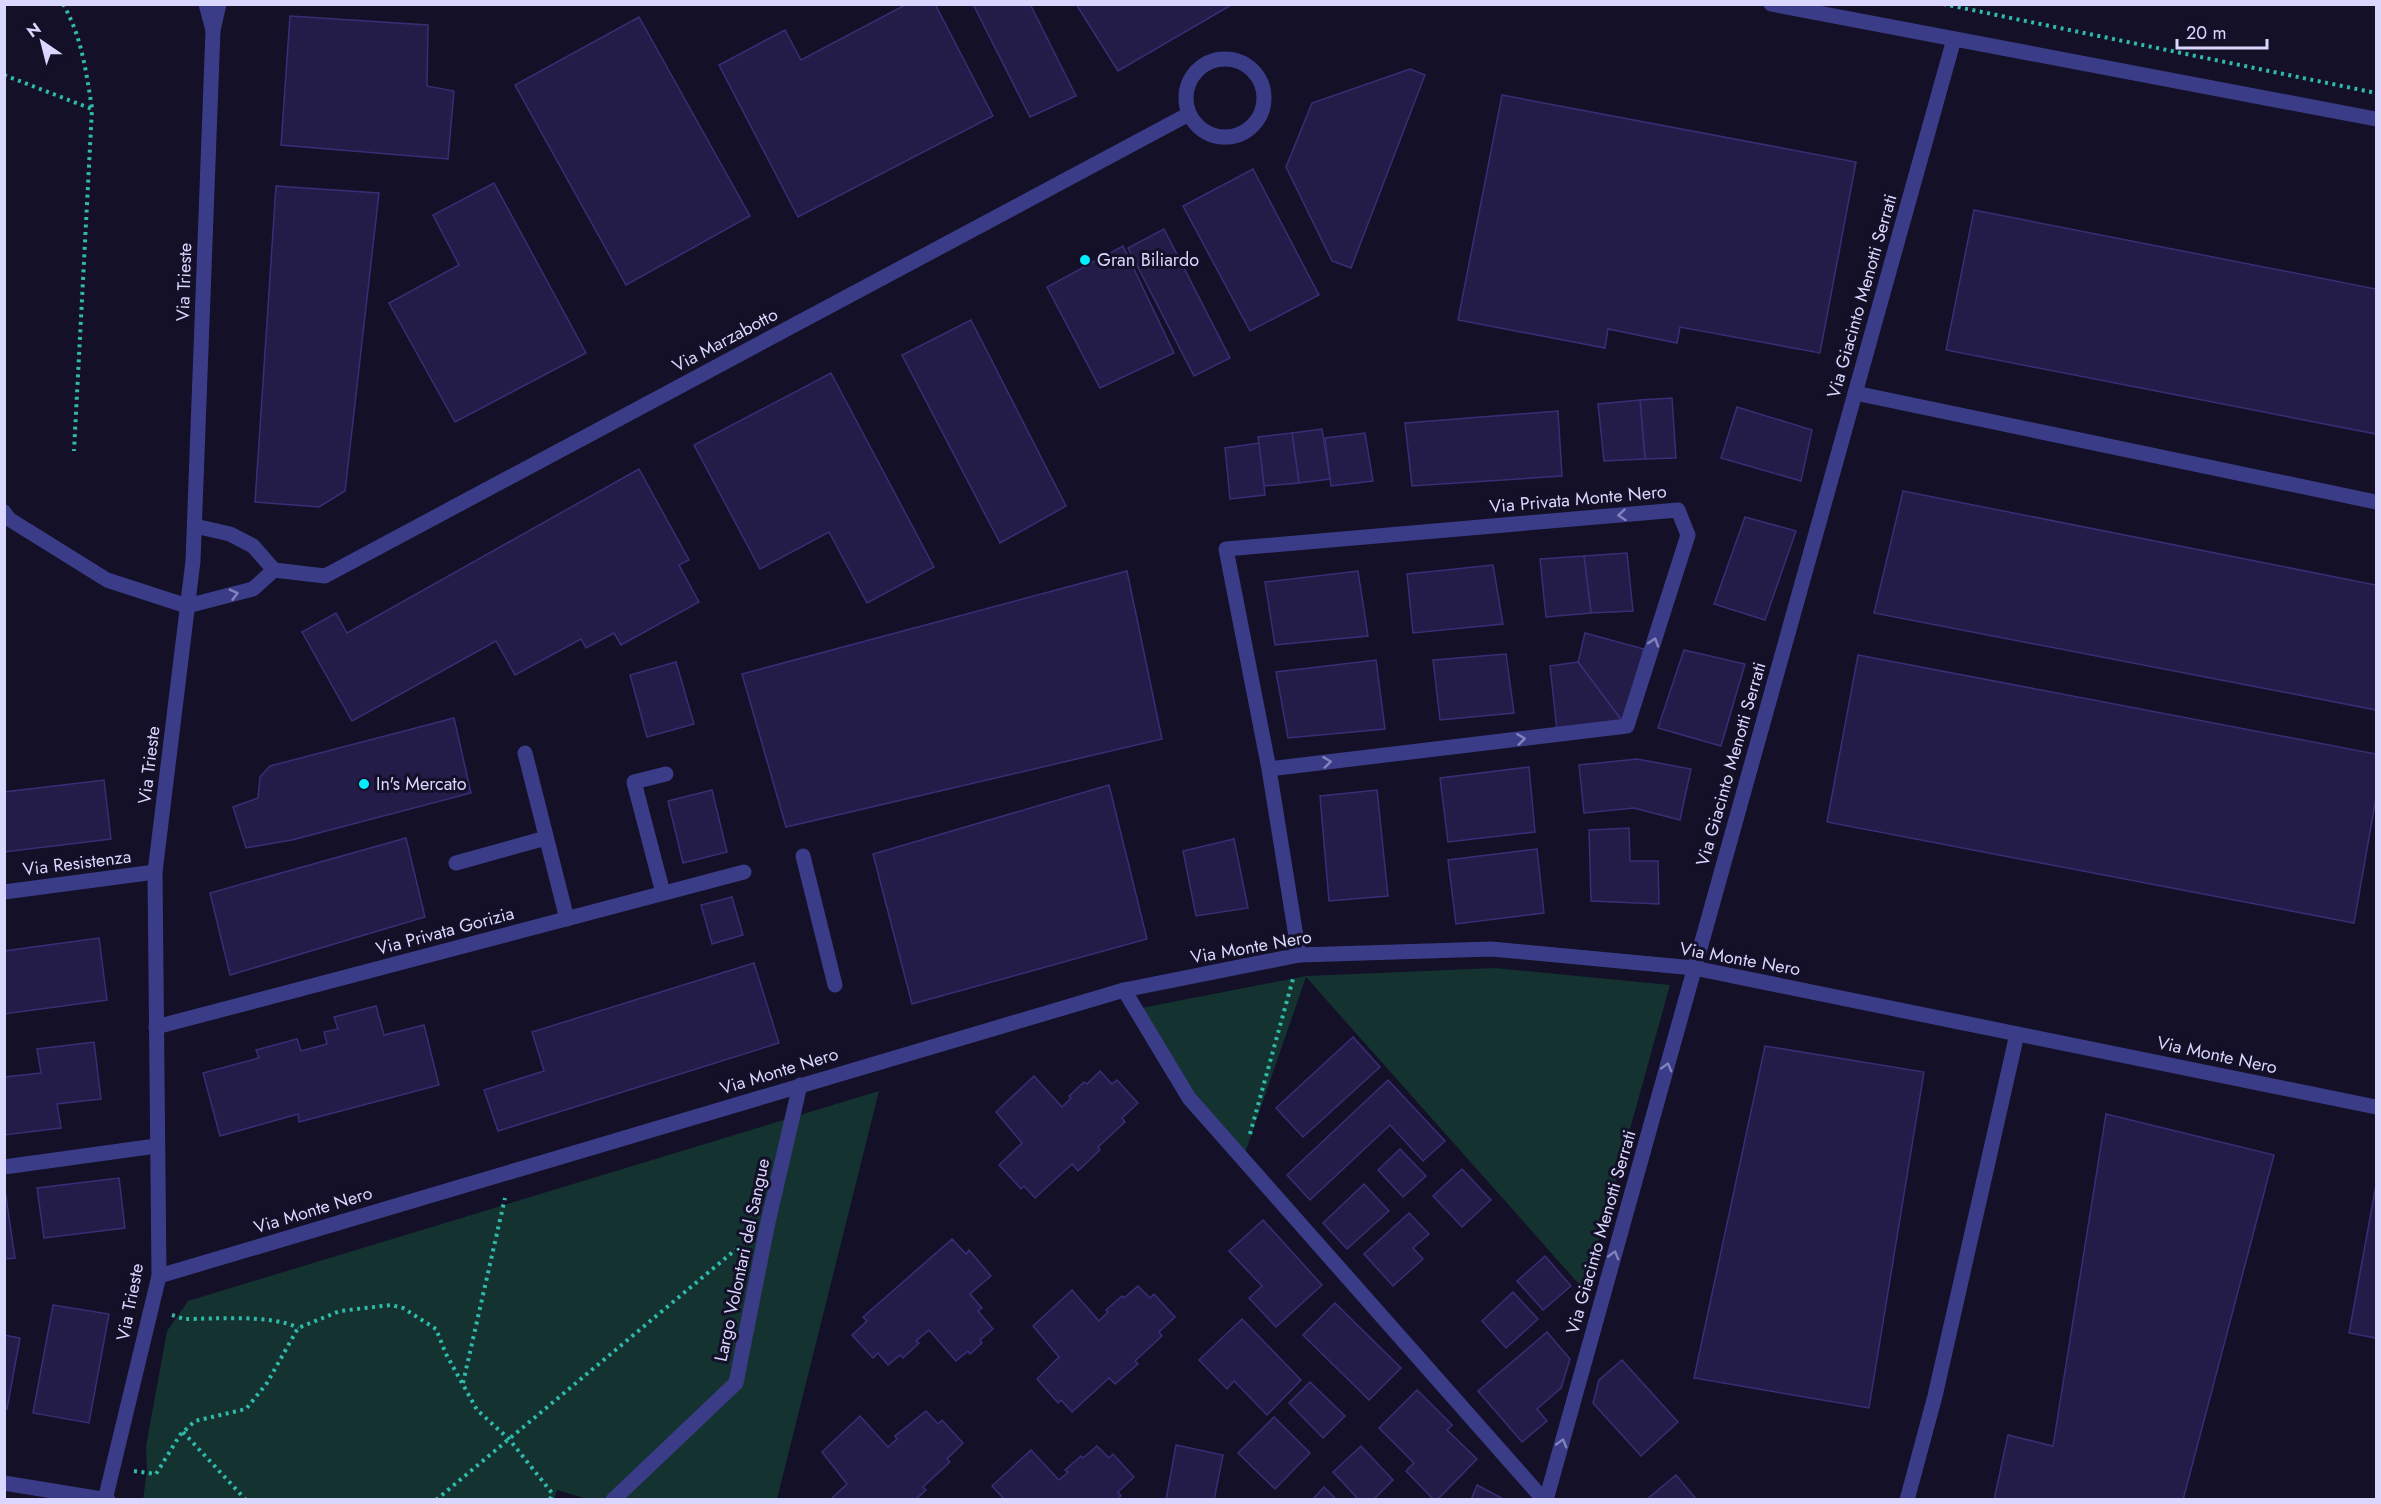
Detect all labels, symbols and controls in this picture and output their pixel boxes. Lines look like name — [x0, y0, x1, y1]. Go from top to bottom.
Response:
north arrow — [12, 12, 72, 72]
scale bar — [2177, 12, 2267, 50]
text: N — [22, 17, 45, 43]
text: 20 m — [2186, 20, 2226, 46]
street label: Via Giacinto Menotti Serrati — [1820, 191, 1904, 401]
street label: Via Trieste — [170, 242, 198, 322]
place label: Gran Biliardo — [1097, 247, 1199, 273]
marker: Gran Biliardo — [1078, 253, 1092, 267]
street label: Via Marzabotto — [668, 301, 782, 379]
street label: Via Privata Monte Nero — [1488, 478, 1668, 520]
one-way arrow — [1618, 508, 1627, 521]
one-way arrow — [228, 589, 239, 601]
one-way arrow — [1646, 637, 1659, 648]
street label: Via Giacinto Menotti Serrati — [1689, 659, 1773, 869]
street label: Via Trieste — [131, 724, 167, 806]
one-way arrow — [1516, 733, 1525, 746]
one-way arrow — [1322, 757, 1332, 769]
place label: In's Mercato — [376, 771, 467, 797]
marker: In's Mercato — [357, 777, 371, 791]
street label: Via Resistenza — [21, 843, 133, 883]
street label: Via Privata Gorizia — [373, 900, 517, 962]
street label: Via Monte Nero — [1188, 924, 1314, 970]
street label: Via Monte Nero — [1677, 936, 1803, 982]
street label: Via Monte Nero — [2154, 1030, 2280, 1080]
street label: Via Monte Nero — [717, 1041, 841, 1101]
one-way arrow — [1659, 1063, 1672, 1073]
street label: Via Giacinto Menotti Serrati — [1559, 1127, 1643, 1337]
street label: Largo Volontari del Sangue — [708, 1156, 776, 1364]
street label: Via Monte Nero — [251, 1180, 375, 1240]
one-way arrow — [1607, 1250, 1619, 1261]
street label: Via Trieste — [110, 1261, 150, 1343]
one-way arrow — [1555, 1438, 1567, 1449]

